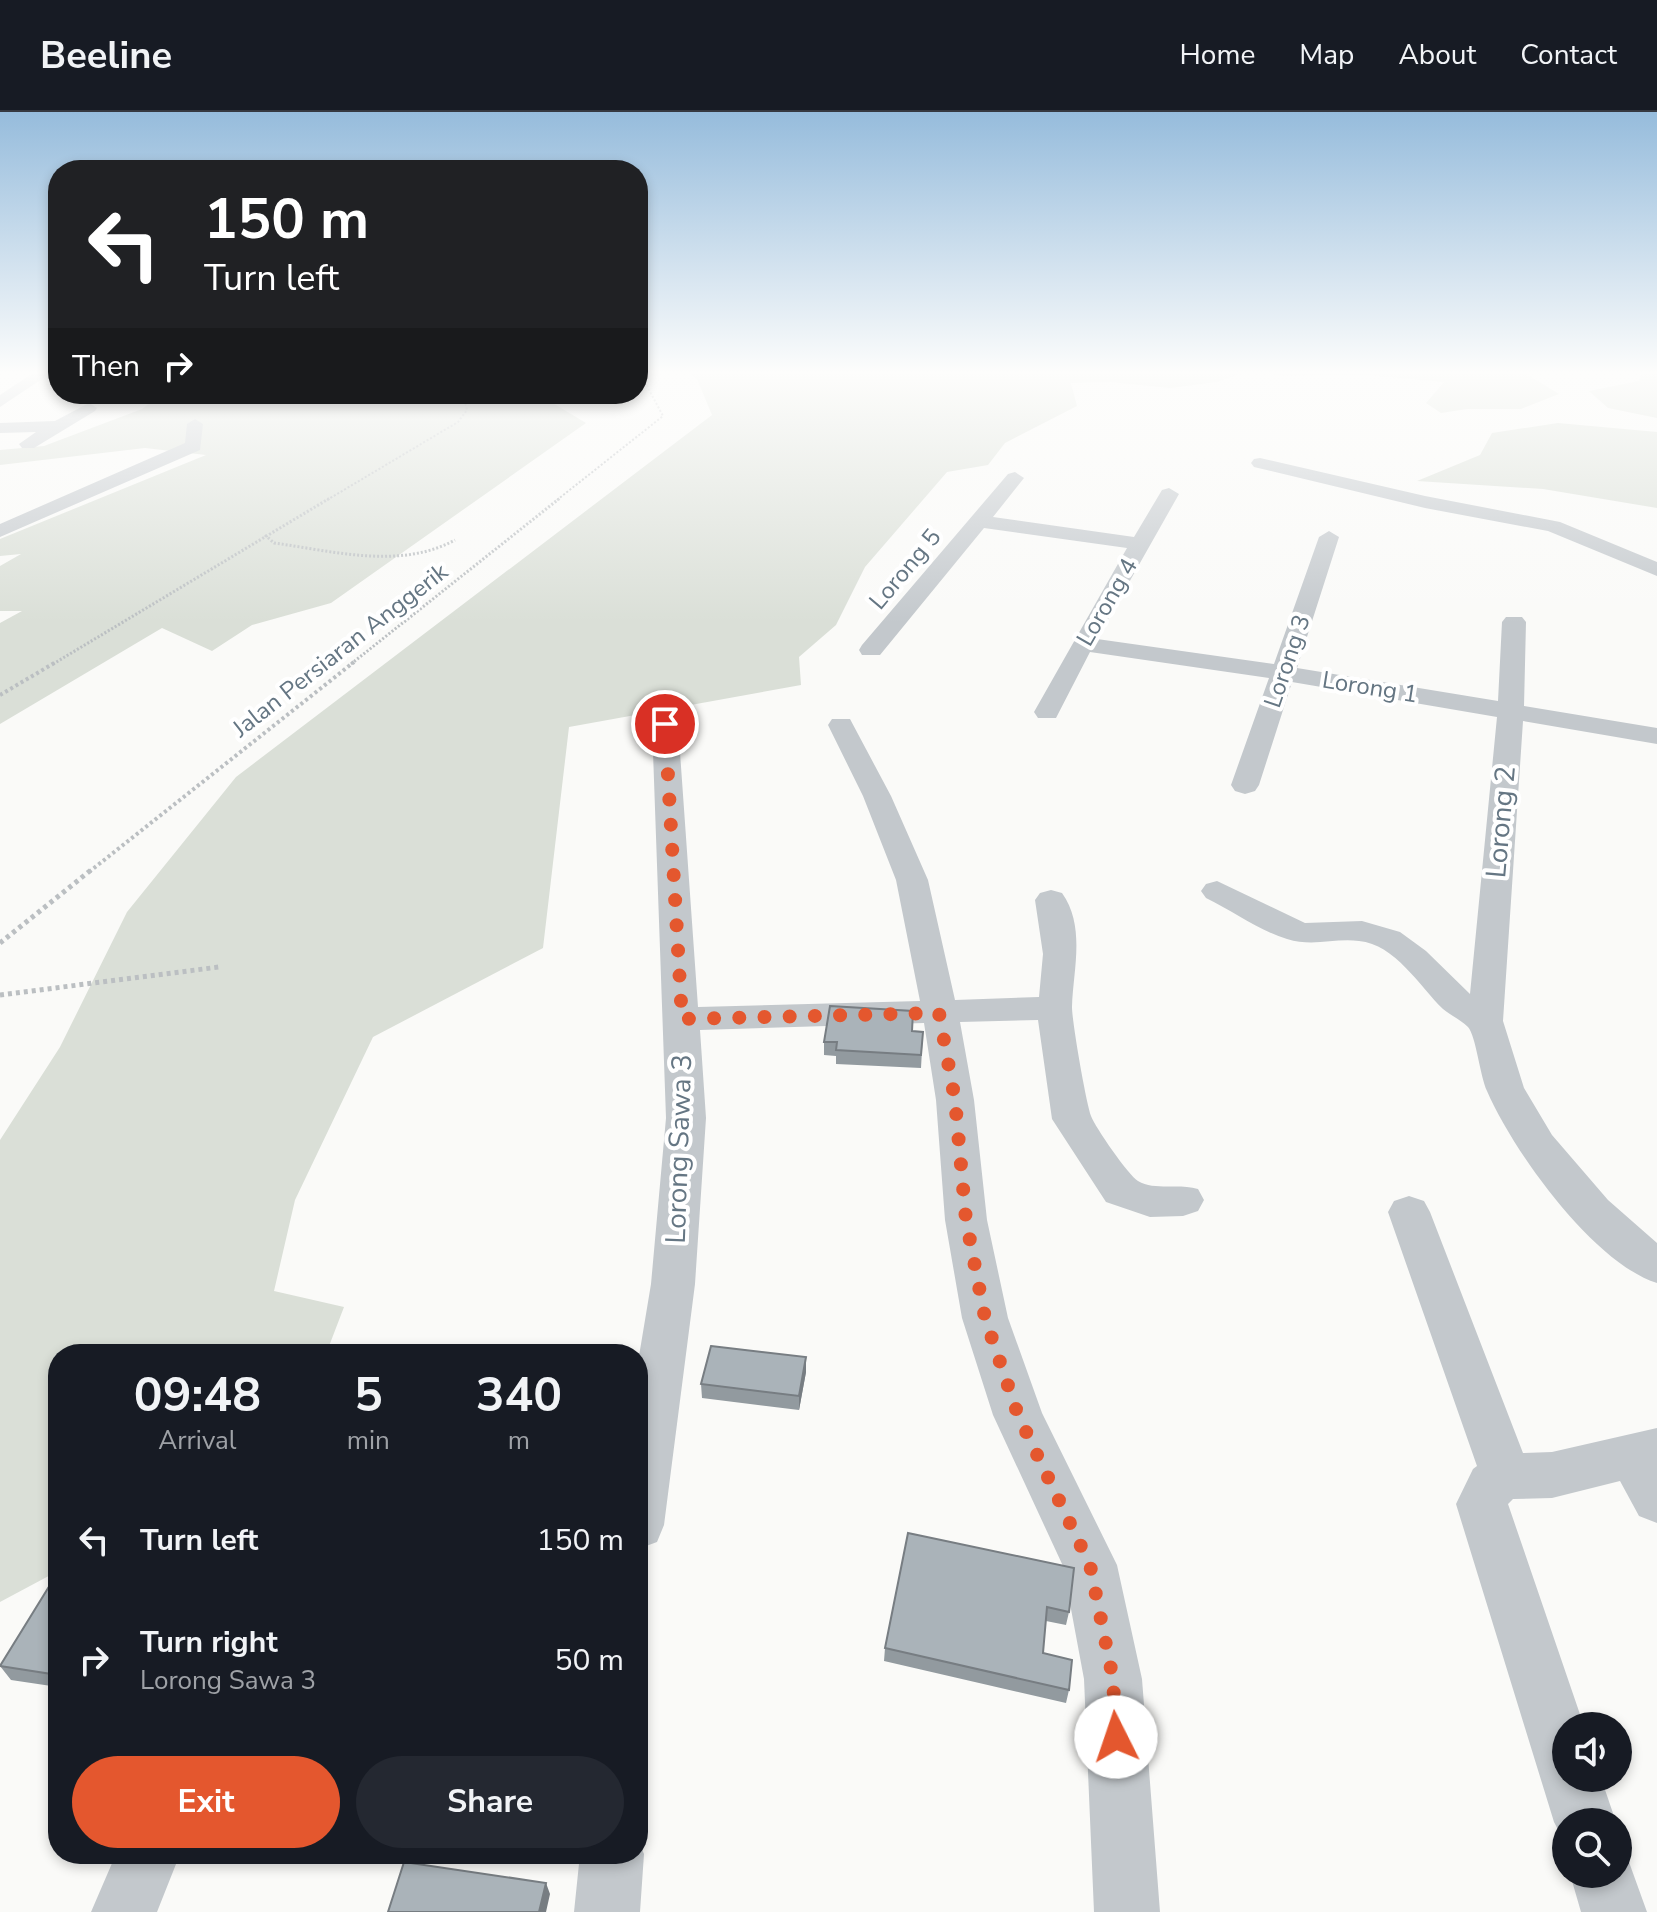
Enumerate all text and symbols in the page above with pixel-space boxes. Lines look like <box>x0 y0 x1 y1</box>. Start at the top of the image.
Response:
text: Beeline <box>40 30 172 81</box>
text: Home <box>1180 36 1255 74</box>
text: Map <box>1299 36 1354 74</box>
text: About <box>1398 36 1476 74</box>
text: Contact <box>1520 36 1617 74</box>
text: 150 m <box>204 181 369 258</box>
icon: left <box>72 192 176 296</box>
text: Turn left <box>204 254 339 303</box>
icon: right <box>156 344 200 388</box>
text: Then <box>72 346 140 387</box>
street label: Lorong 5 <box>862 522 948 616</box>
street label: Lorong 4 <box>1069 552 1145 652</box>
street label: Jalan Persiaran Anggerik <box>225 555 455 745</box>
street label: Lorong 3 <box>1256 610 1318 712</box>
street label: Lorong 1 <box>1320 664 1420 710</box>
pin <box>631 690 699 758</box>
icon: arrive <box>643 702 687 746</box>
street label: Lorong 2 <box>1477 764 1525 880</box>
street label: Lorong Sawa 3 <box>657 1054 701 1244</box>
text: 09:48 <box>134 1362 261 1428</box>
text: 5 <box>354 1362 383 1428</box>
text: 340 <box>476 1362 562 1428</box>
text: Arrival <box>158 1423 237 1458</box>
text: min <box>347 1423 390 1458</box>
text: m <box>508 1423 530 1458</box>
icon: left <box>72 1518 116 1562</box>
text: Turn left <box>140 1520 258 1561</box>
text: 150 m <box>537 1520 624 1561</box>
text: Turn right <box>140 1622 278 1663</box>
icon: right <box>72 1638 116 1682</box>
text: 50 m <box>555 1640 624 1681</box>
text: Lorong Sawa 3 <box>140 1663 316 1698</box>
position arrow <box>1074 1695 1158 1779</box>
map controls <box>1552 1712 1632 1888</box>
button: sound <box>1552 1712 1632 1792</box>
button: Exit <box>72 1756 340 1848</box>
button: Share <box>356 1756 624 1848</box>
button: search <box>1552 1808 1632 1888</box>

